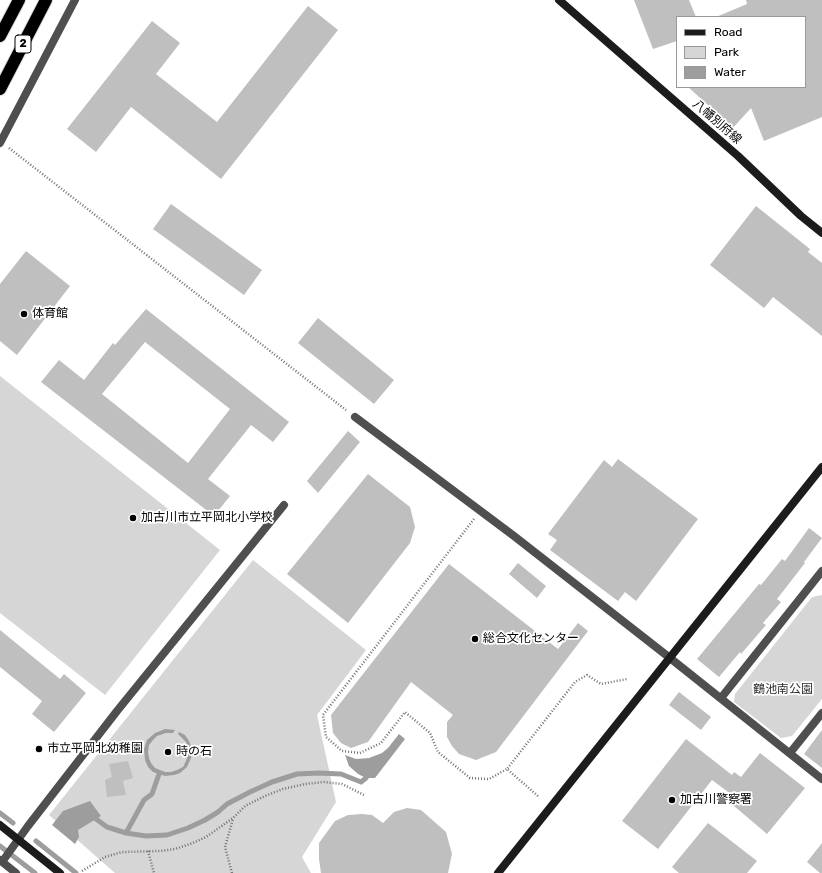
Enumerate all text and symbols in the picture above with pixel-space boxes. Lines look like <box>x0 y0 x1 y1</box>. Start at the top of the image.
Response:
legend <box>676 16 806 88</box>
text: Road <box>714 25 742 39</box>
road number: 2 <box>15 35 31 53</box>
text: Park <box>714 45 739 59</box>
text: Water <box>714 65 746 79</box>
street label: 八幡別府線 <box>690 97 744 147</box>
place label: 体育館 <box>32 307 68 321</box>
marker: 体育館 <box>19 309 29 319</box>
place label: 加古川市立平岡北小学校 <box>141 511 273 525</box>
marker: 加古川市立平岡北小学校 <box>128 513 138 523</box>
place label: 総合文化センター <box>483 632 579 646</box>
marker: 総合文化センター <box>470 634 480 644</box>
park label: 鶴池南公園 <box>753 683 813 697</box>
place label: 市立平岡北幼稚園 <box>47 742 143 756</box>
marker: 市立平岡北幼稚園 <box>34 744 44 754</box>
place label: 時の石 <box>176 745 212 759</box>
marker: 時の石 <box>163 747 173 757</box>
place label: 加古川警察署 <box>680 793 752 807</box>
marker: 加古川警察署 <box>667 795 677 805</box>

